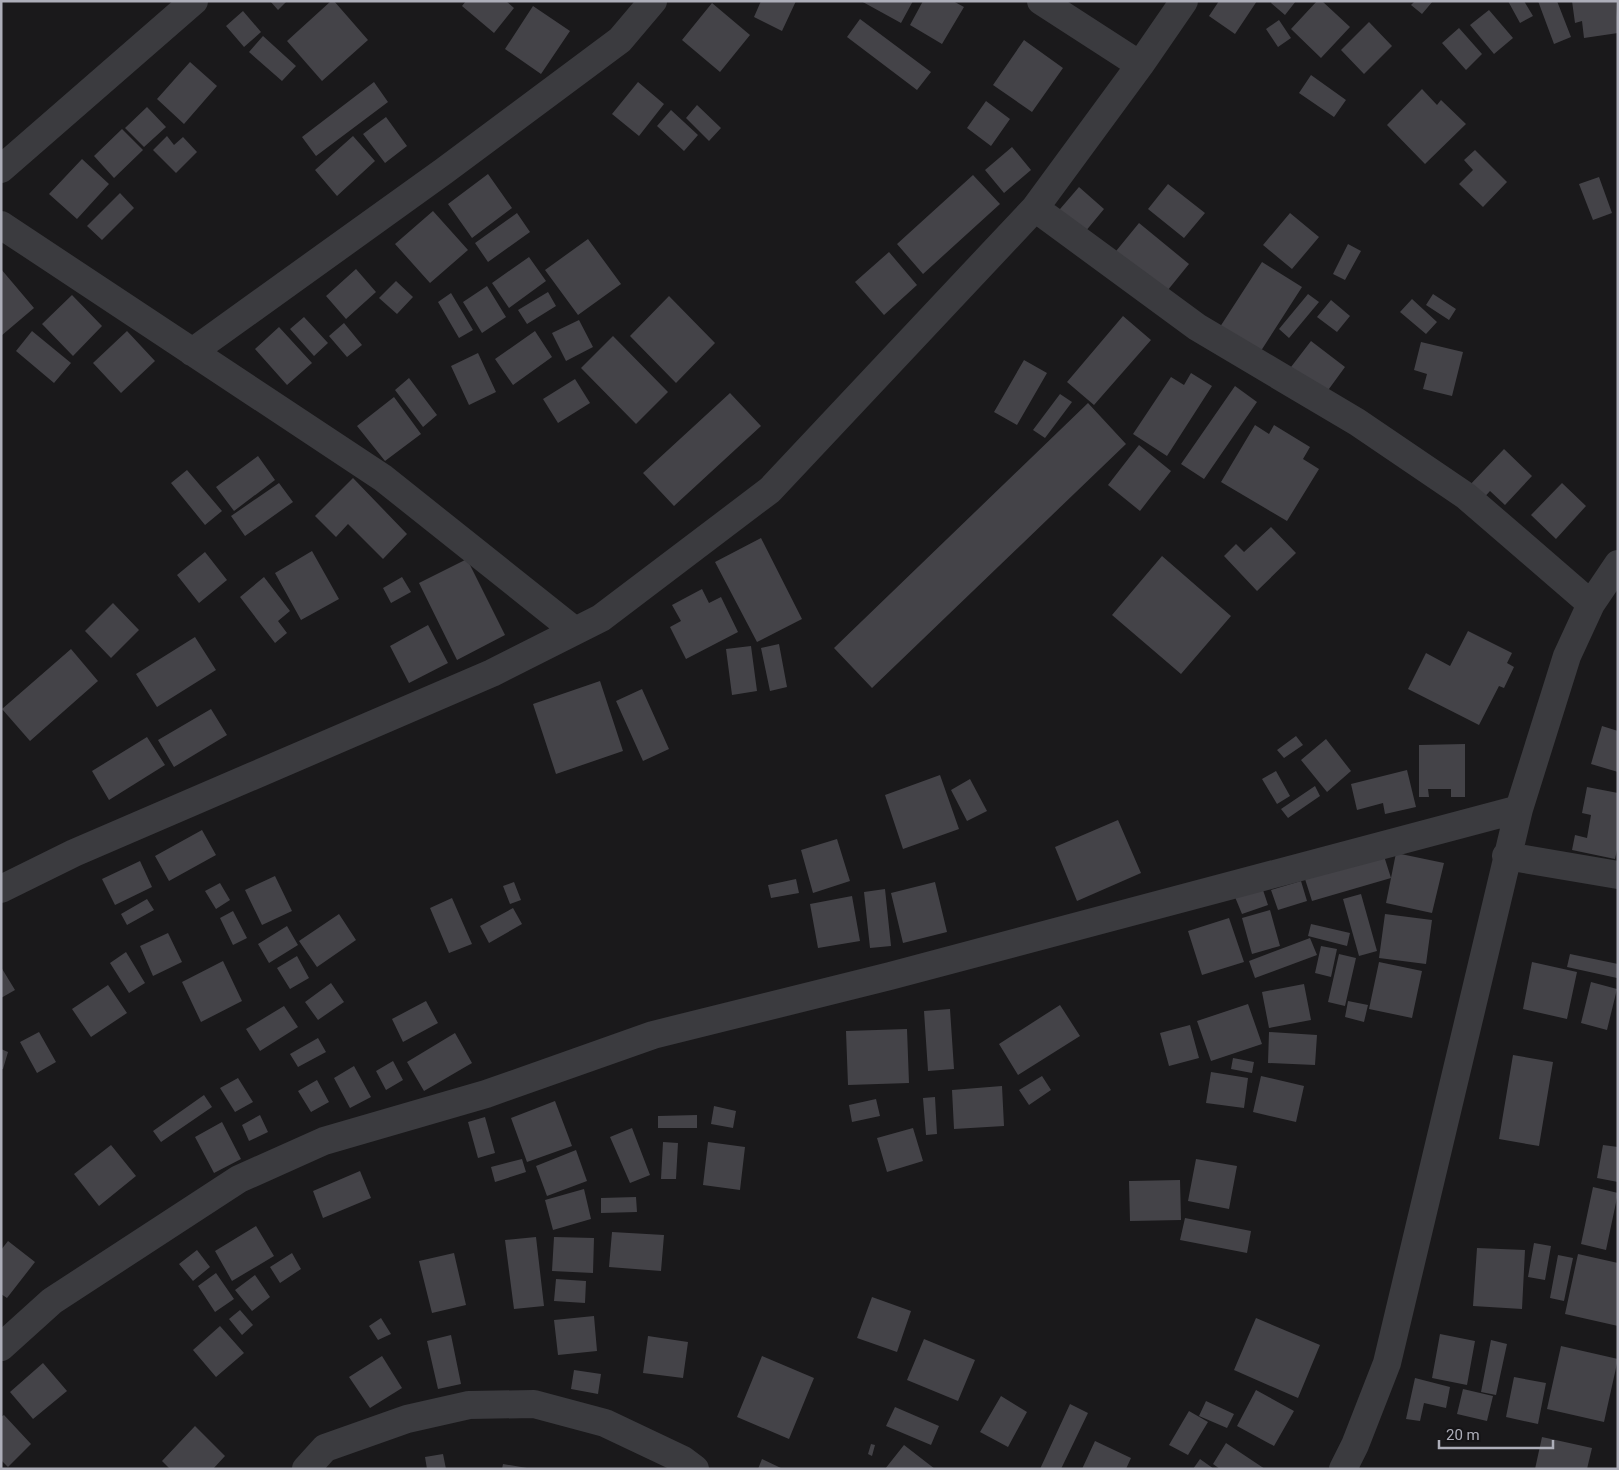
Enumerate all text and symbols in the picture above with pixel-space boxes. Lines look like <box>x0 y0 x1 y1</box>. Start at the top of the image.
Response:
scale bar <box>1439 1418 1553 1450</box>
text: 20 m <box>1446 1426 1480 1444</box>

